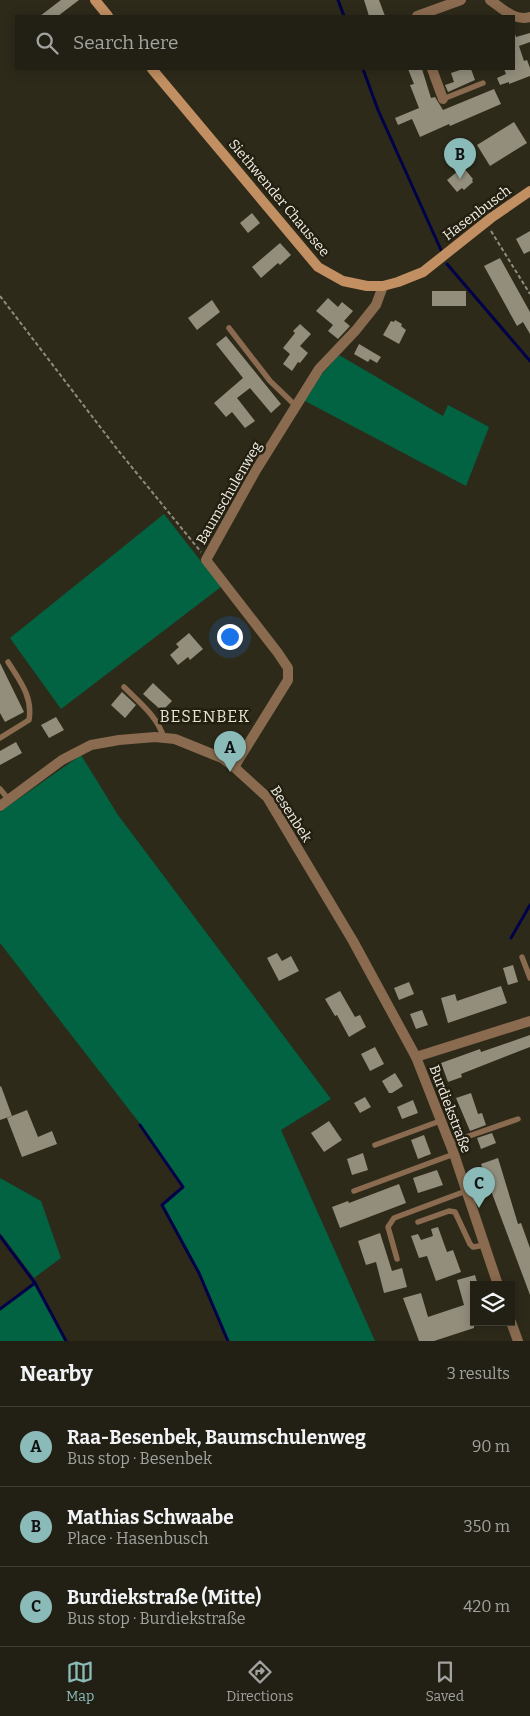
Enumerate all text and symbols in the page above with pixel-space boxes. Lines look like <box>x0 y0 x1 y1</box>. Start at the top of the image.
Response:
search box <box>15 15 515 70</box>
icon: search <box>33 29 61 57</box>
text: Search here <box>73 31 178 54</box>
street label: Siethwender Chaussee <box>225 136 333 260</box>
pin: B <box>444 138 476 179</box>
street label: Hasenbusch <box>440 182 515 244</box>
street label: Baumschulenweg <box>193 438 265 547</box>
your location <box>217 624 243 650</box>
district label: BESENBEK <box>160 707 250 726</box>
pin: A <box>214 731 246 772</box>
street label: Besenbek <box>267 783 315 845</box>
street label: Burdiekstraße <box>425 1063 475 1155</box>
pin: C <box>463 1167 495 1208</box>
map controls <box>470 1281 515 1326</box>
button: layers <box>470 1281 515 1326</box>
text: Nearby <box>20 1361 93 1387</box>
text: 3 results <box>447 1364 510 1383</box>
text: Raa-Besenbek, Baumschulenweg <box>67 1426 366 1449</box>
text: A <box>30 1437 42 1456</box>
text: 90 m <box>472 1437 510 1456</box>
text: Bus stop · Besenbek <box>67 1449 212 1468</box>
text: Mathias Schwaabe <box>67 1506 234 1529</box>
text: B <box>31 1517 41 1536</box>
text: 350 m <box>464 1517 510 1536</box>
text: Place · Hasenbusch <box>67 1529 208 1548</box>
text: Burdiekstraße (Mitte) <box>67 1586 261 1609</box>
text: C <box>31 1597 41 1616</box>
text: 420 m <box>463 1597 510 1616</box>
text: Bus stop · Burdiekstraße <box>67 1609 246 1628</box>
tab: Map <box>66 1658 94 1705</box>
tab: Directions <box>226 1658 294 1705</box>
tab: Saved <box>426 1658 464 1705</box>

